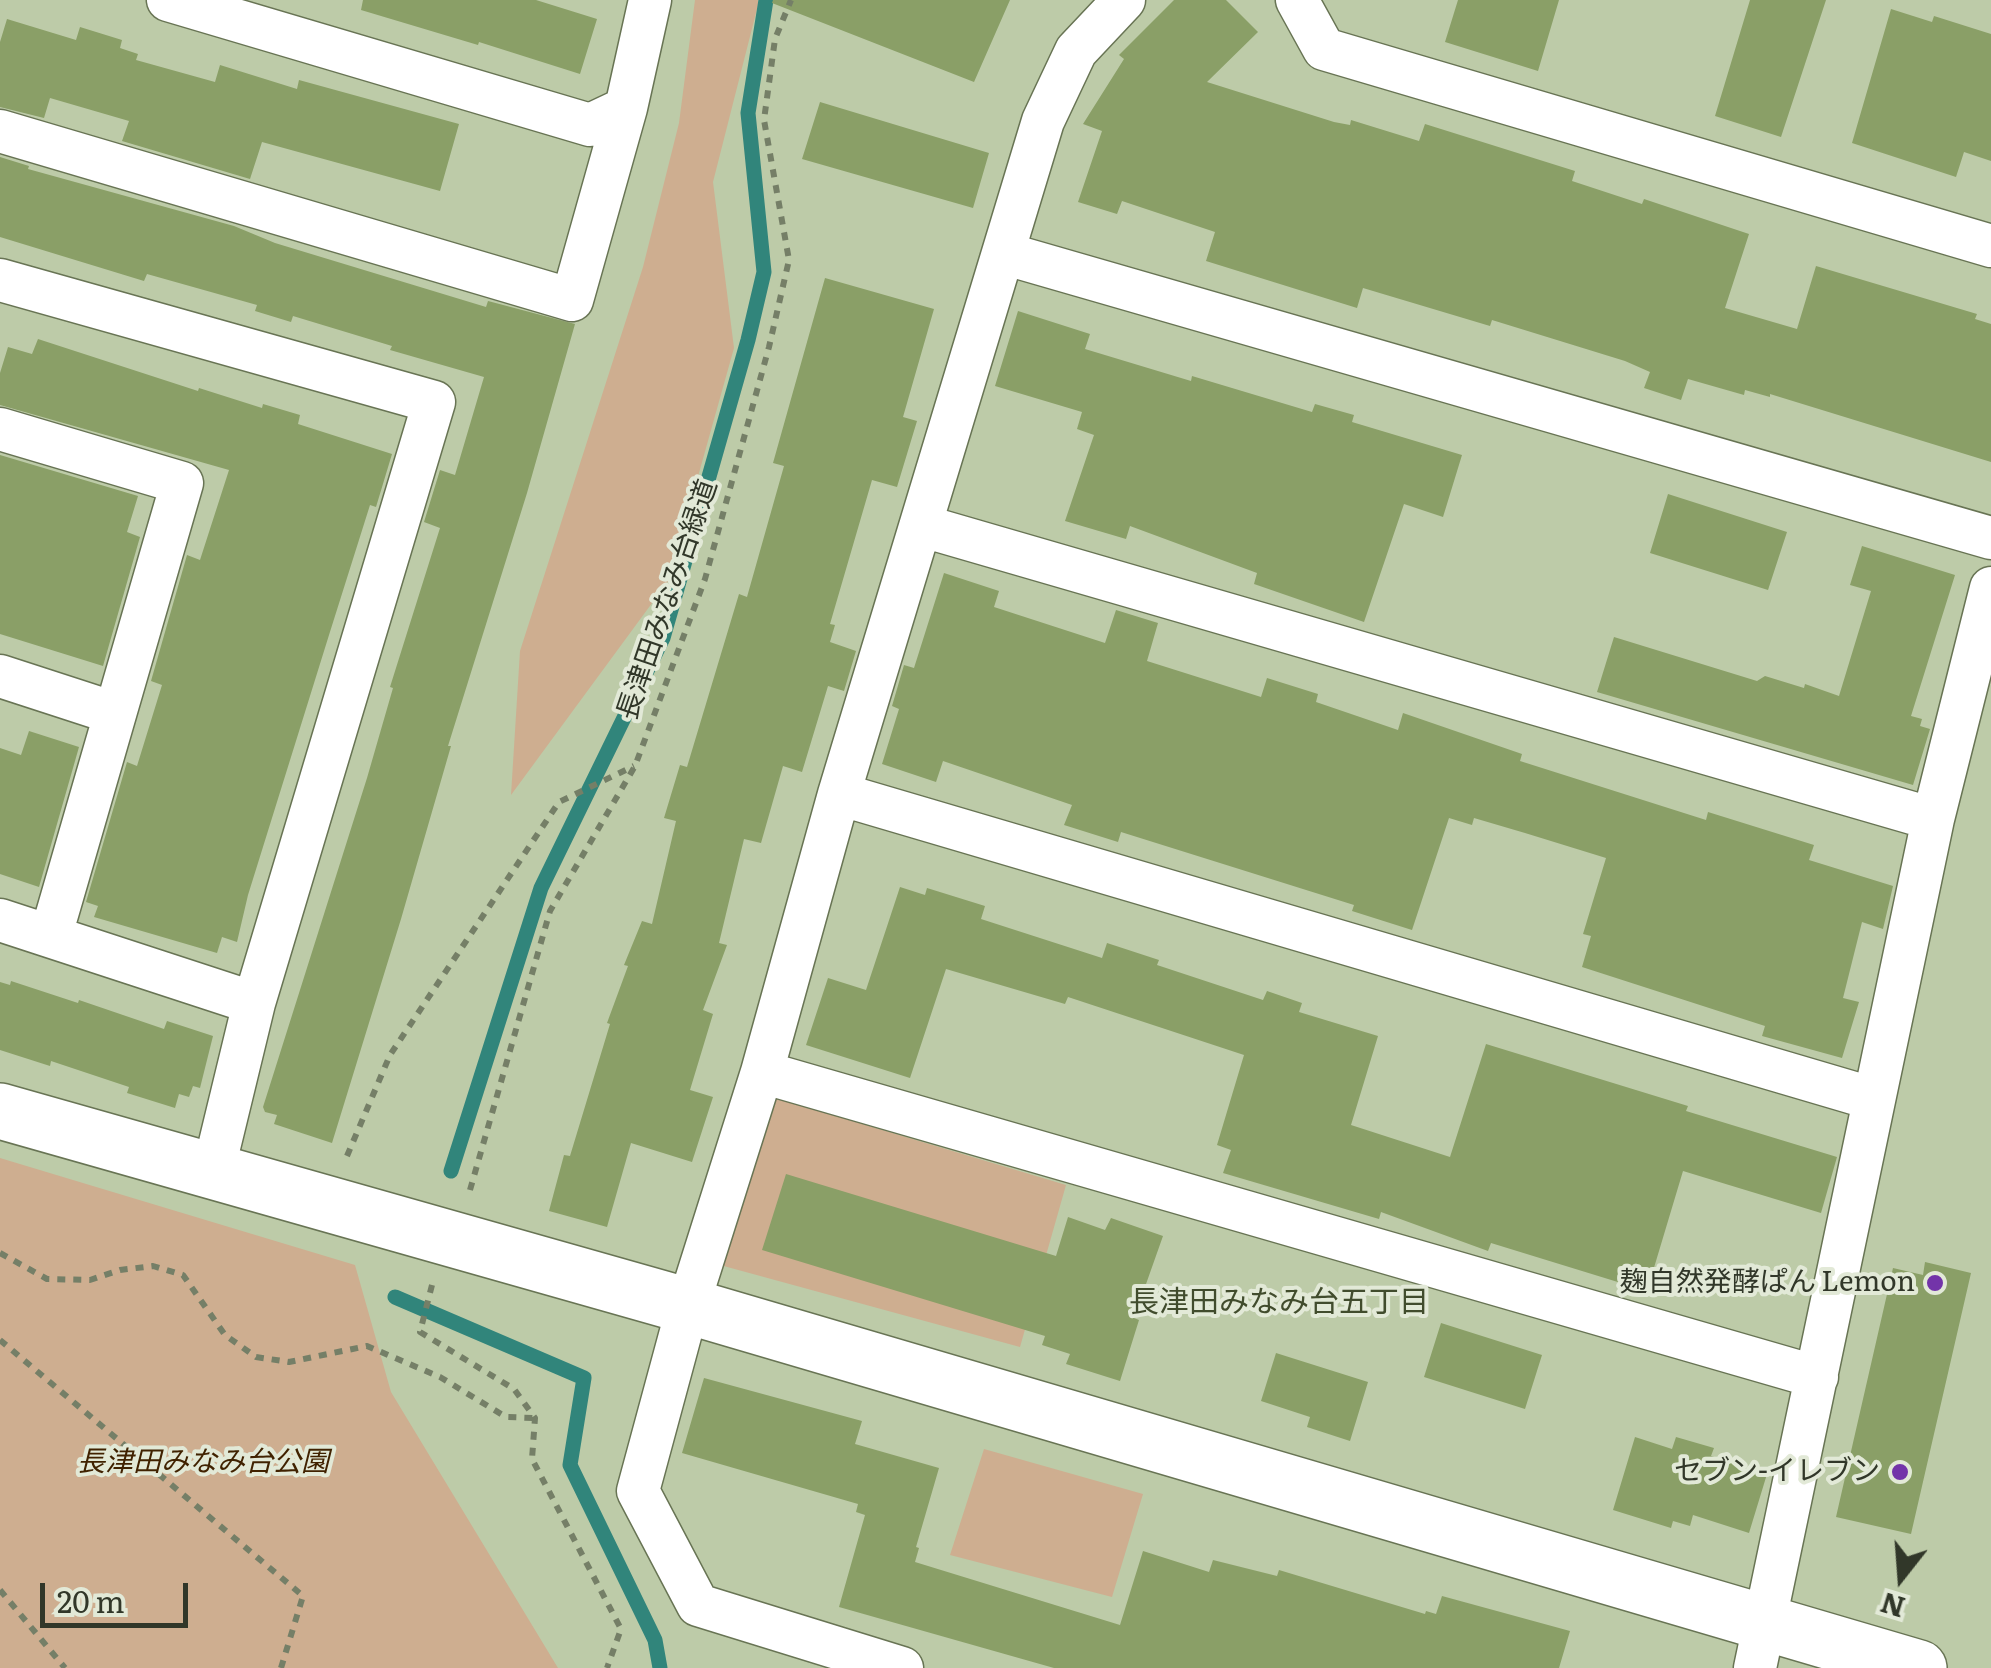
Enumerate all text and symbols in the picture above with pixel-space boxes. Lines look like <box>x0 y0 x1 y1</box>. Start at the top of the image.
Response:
street label: 長津田みなみ台緑道 <box>611 475 725 725</box>
place label: 麹自然発酵ぱん Lemon <box>1620 1266 1915 1300</box>
marker: 麹自然発酵ぱん Lemon <box>1924 1272 1946 1294</box>
district label: 長津田みなみ台五丁目 <box>1129 1285 1429 1321</box>
park label: 長津田みなみ台公園 <box>77 1446 329 1480</box>
place label: セブン-イレブン <box>1674 1455 1880 1489</box>
marker: セブン-イレブン <box>1889 1461 1911 1483</box>
north arrow <box>1851 1528 1951 1628</box>
scale bar <box>45 1563 192 1625</box>
text: 20 m <box>57 1578 125 1622</box>
text: N <box>1875 1583 1910 1630</box>

